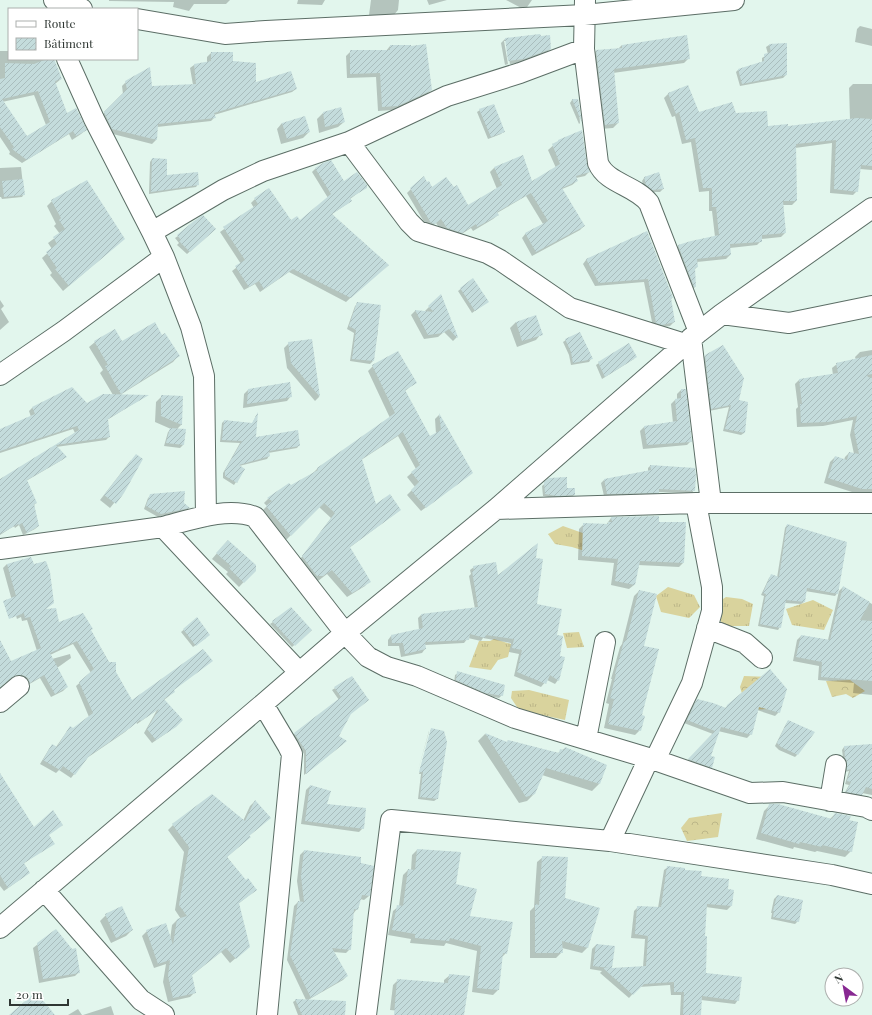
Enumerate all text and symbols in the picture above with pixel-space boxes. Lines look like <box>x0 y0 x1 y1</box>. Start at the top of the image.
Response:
legend <box>8 8 138 60</box>
text: Route <box>44 15 76 31</box>
text: Bâtiment <box>44 35 94 51</box>
north arrow <box>824 967 864 1007</box>
text: N <box>831 970 846 987</box>
scale bar <box>10 981 68 1007</box>
text: 20 m <box>16 986 43 1002</box>

